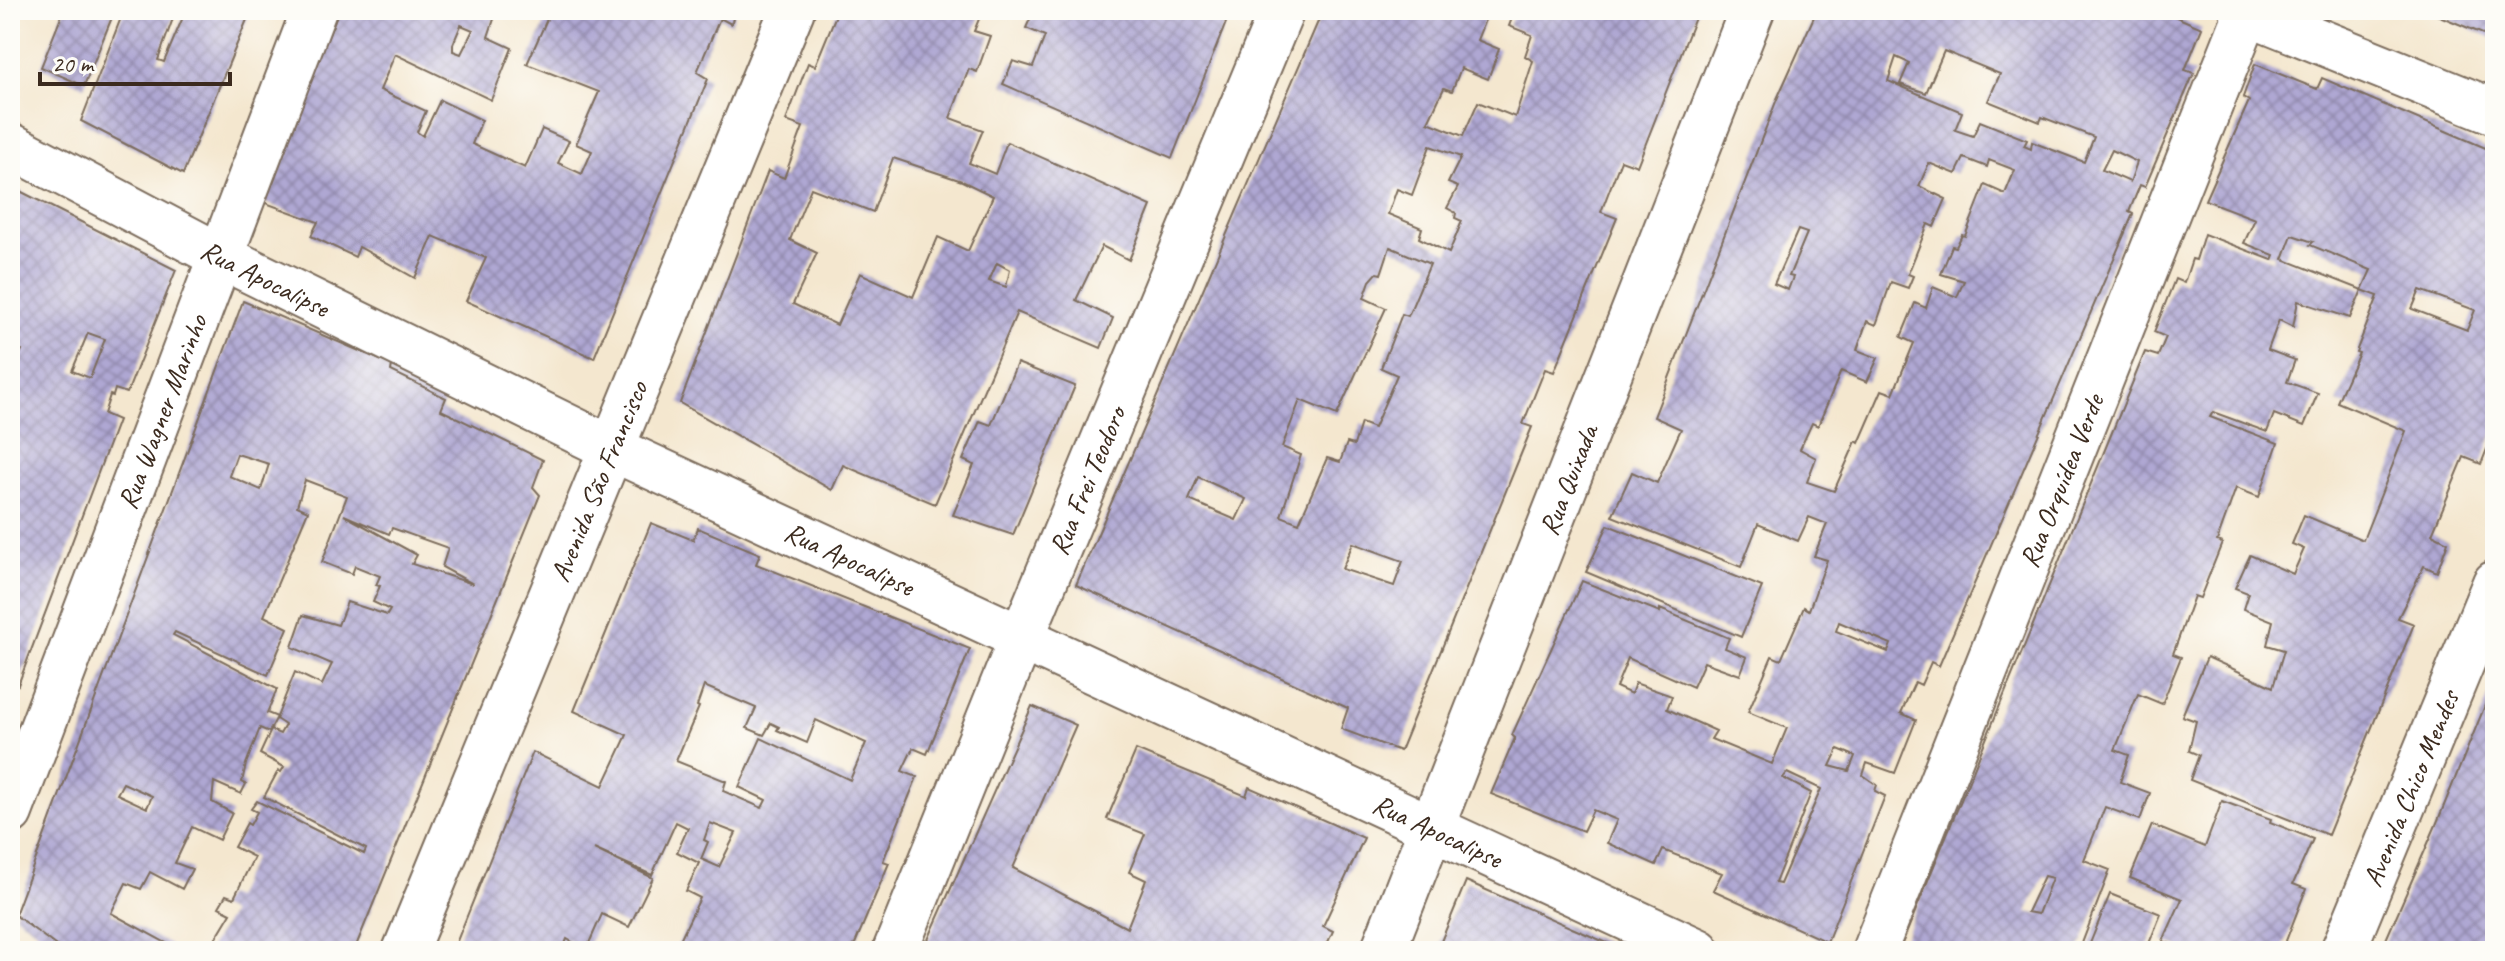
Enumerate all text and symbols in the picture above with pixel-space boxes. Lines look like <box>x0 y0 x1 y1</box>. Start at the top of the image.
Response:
scale bar <box>40 36 230 86</box>
text: 20 m <box>52 49 95 79</box>
street label: Rua Apocalipse <box>195 232 337 326</box>
street label: Rua Wagner Marinho <box>110 308 216 514</box>
street label: Avenida São Francisco <box>542 374 656 587</box>
street label: Rua Orquídea Verde <box>2011 388 2112 573</box>
street label: Rua Frei Teodoro <box>1041 399 1135 560</box>
street label: Rua Quixada <box>1531 418 1606 540</box>
street label: Rua Apocalipse <box>779 514 921 605</box>
street label: Avenida Chico Mendes <box>2355 683 2468 892</box>
street label: Rua Apocalipse <box>1367 786 1509 877</box>

